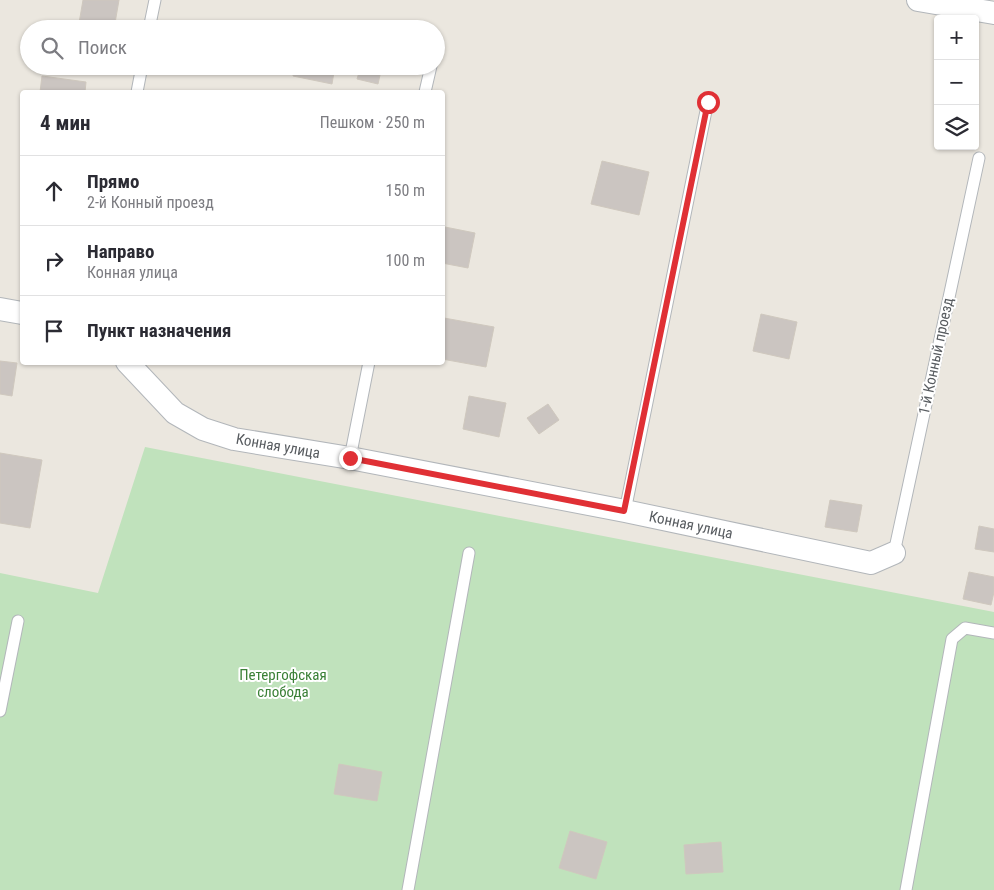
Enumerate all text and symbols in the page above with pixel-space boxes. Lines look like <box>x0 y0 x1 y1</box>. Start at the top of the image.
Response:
map controls <box>934 15 979 150</box>
button: + <box>934 15 979 60</box>
search box <box>20 20 445 75</box>
icon: search <box>38 34 66 62</box>
text: Поиск <box>78 36 127 59</box>
button: − <box>934 60 979 105</box>
route start <box>697 91 720 114</box>
button: layers <box>934 105 979 150</box>
text: 4 мин <box>40 111 90 135</box>
text: Пешком · 250 m <box>320 113 425 132</box>
text: Прямо <box>87 170 140 193</box>
icon: ahead <box>40 177 68 205</box>
text: 150 m <box>386 181 425 200</box>
text: 2-й Конный проезд <box>87 193 214 212</box>
text: Направо <box>87 240 154 263</box>
icon: right <box>40 247 68 275</box>
text: 100 m <box>386 251 425 270</box>
text: Конная улица <box>87 263 178 282</box>
street label: 1-й Конный проезд <box>915 296 957 416</box>
icon: arrive <box>40 317 68 345</box>
text: Пункт назначения <box>87 319 231 342</box>
street label: Конная улица <box>234 430 322 462</box>
route end <box>339 447 362 470</box>
street label: Конная улица <box>647 507 735 543</box>
park label: Петергофская слобода <box>239 666 327 701</box>

